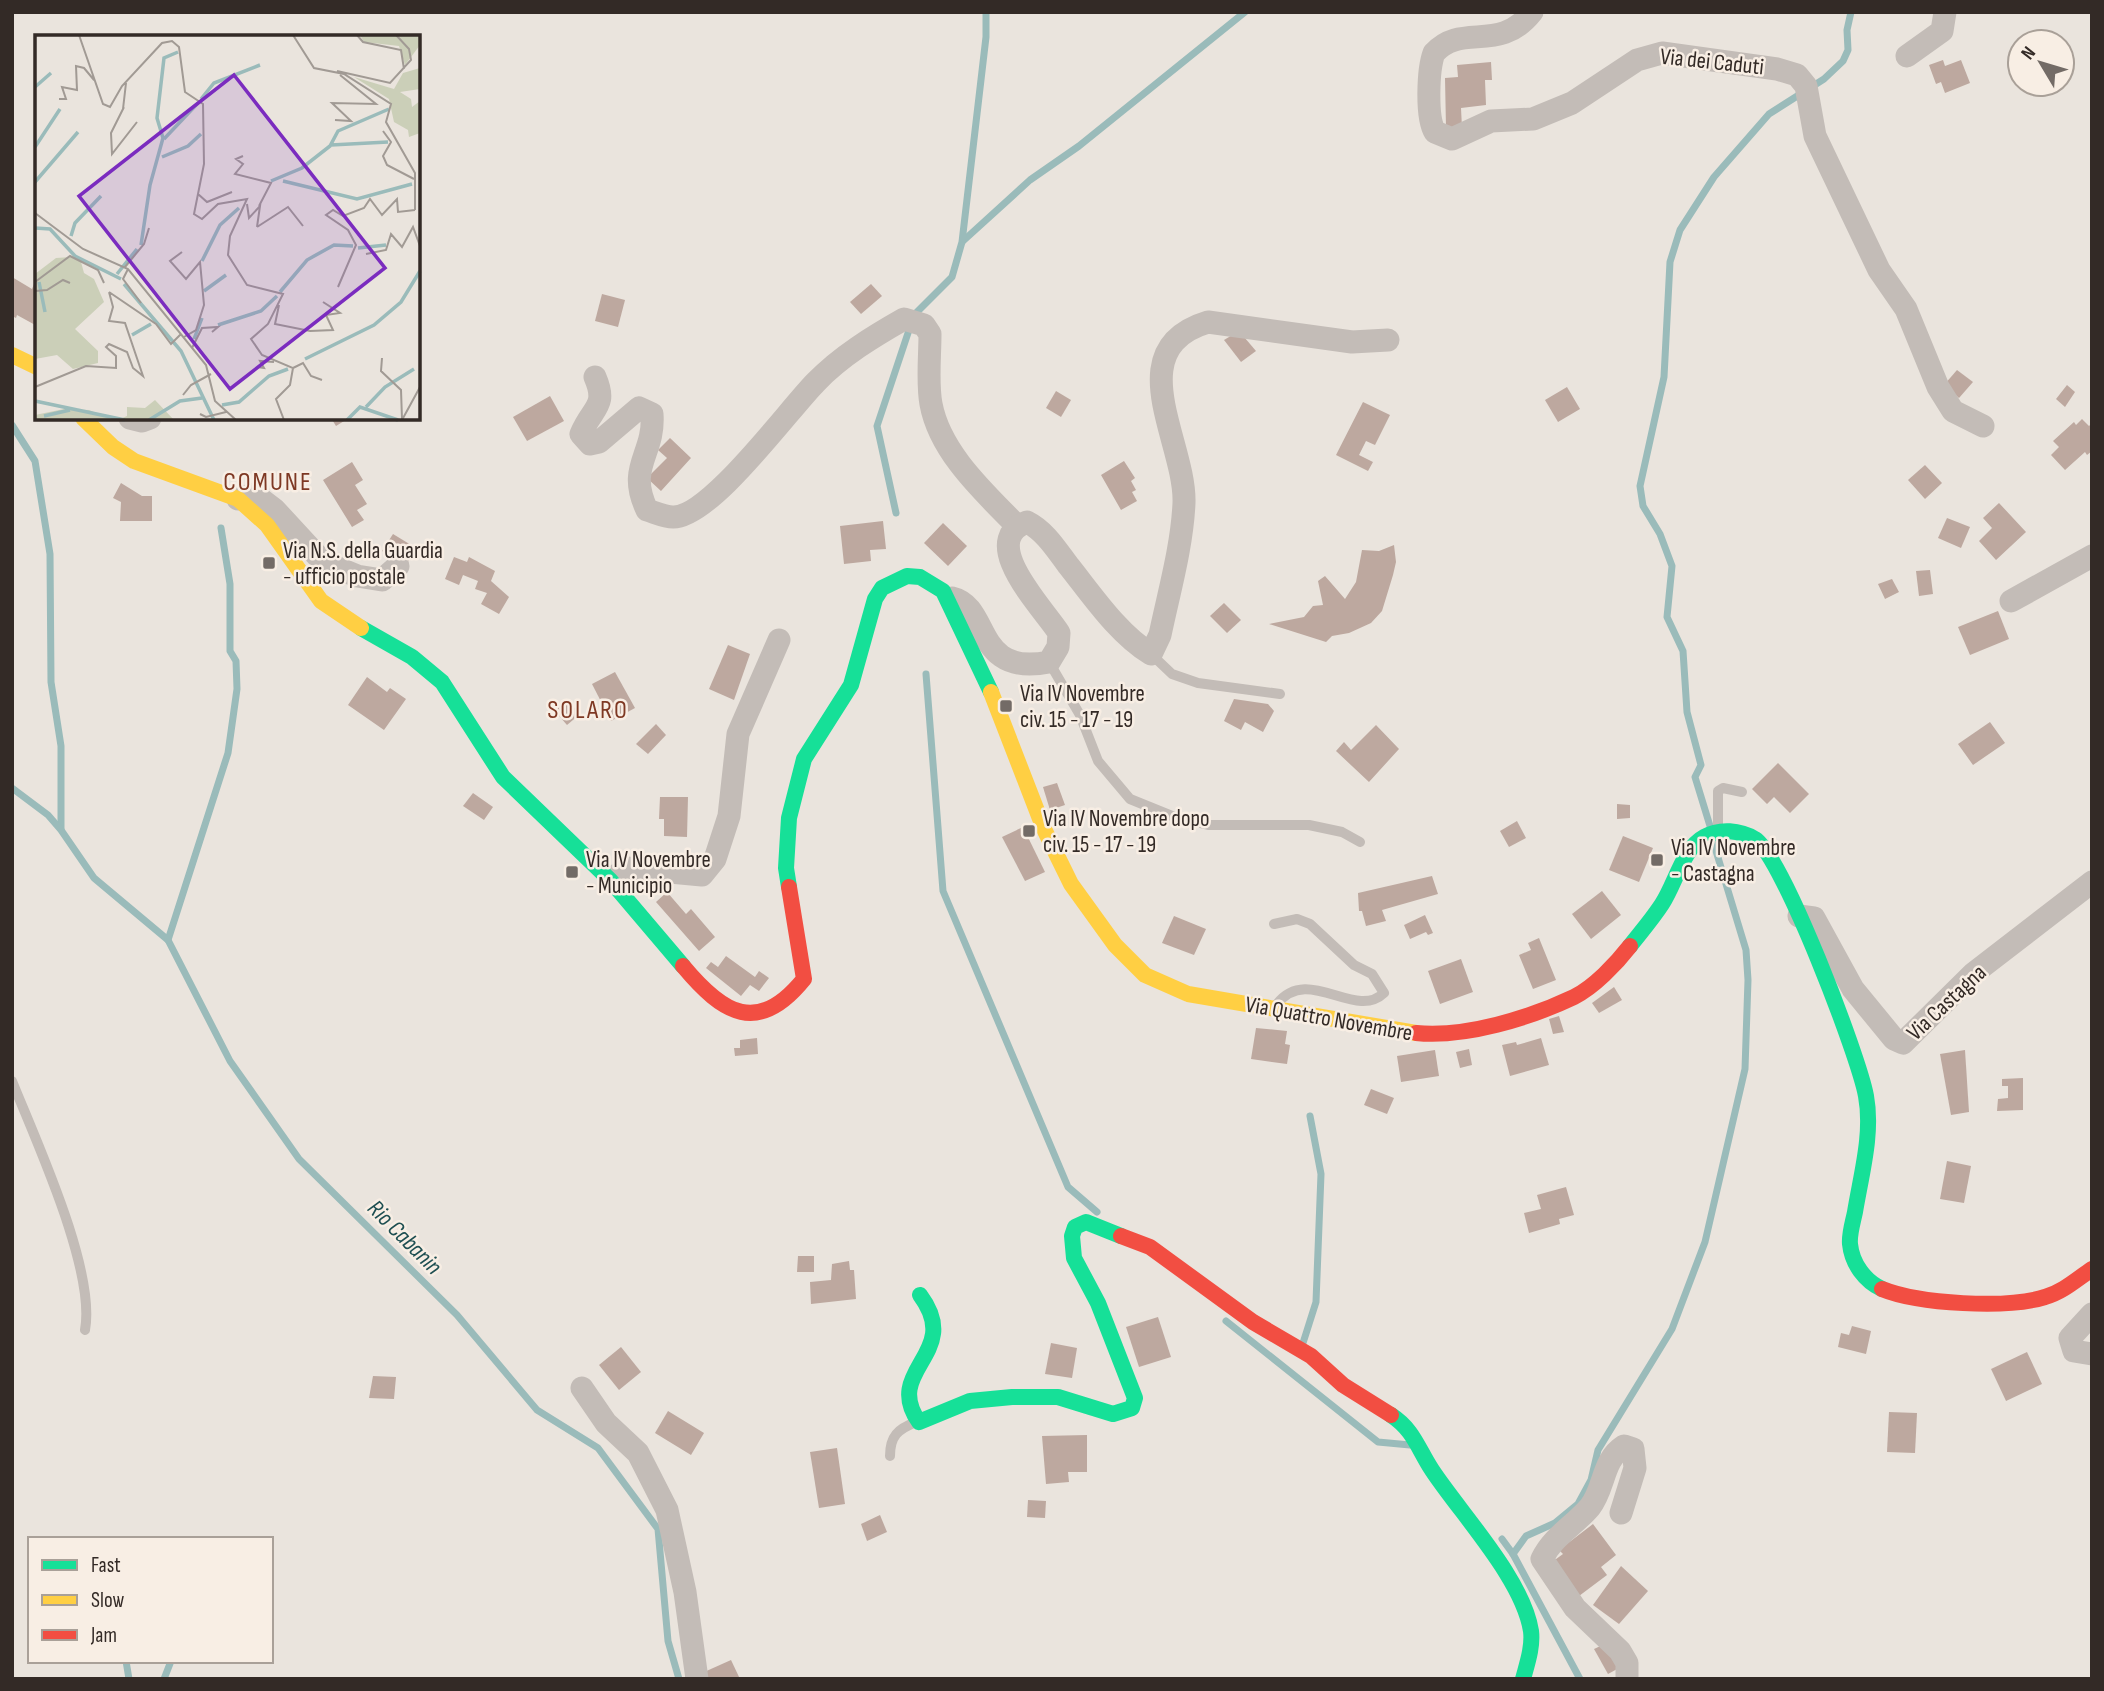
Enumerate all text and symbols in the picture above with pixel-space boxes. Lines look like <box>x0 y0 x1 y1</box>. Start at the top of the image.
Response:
north arrow <box>2006 28 2076 98</box>
inset map <box>35 35 420 420</box>
text: N <box>2017 42 2041 65</box>
street label: Via dei Caduti <box>1659 43 1765 81</box>
district label: COMUNE <box>223 467 313 498</box>
place label: Via N.S. della Guardia - ufficio postale <box>283 537 443 591</box>
marker: Via N.S. della Guardia - ufficio postale <box>261 555 277 571</box>
place label: Via IV Novembre civ. 15 - 17 - 19 <box>1020 680 1145 734</box>
district label: SOLARO <box>547 695 629 726</box>
marker: Via IV Novembre civ. 15 - 17 - 19 <box>998 698 1014 714</box>
place label: Via IV Novembre dopo civ. 15 - 17 - 19 <box>1043 805 1210 859</box>
marker: Via IV Novembre dopo civ. 15 - 17 - 19 <box>1021 823 1037 839</box>
place label: Via IV Novembre - Castagna <box>1671 834 1796 888</box>
place label: Via IV Novembre - Municipio <box>586 846 711 900</box>
marker: Via IV Novembre - Castagna <box>1649 852 1665 868</box>
marker: Via IV Novembre - Municipio <box>564 864 580 880</box>
street label: Via Castagna <box>1901 959 1992 1047</box>
street label: Via Quattro Novembre <box>1243 991 1415 1047</box>
water label: Rio Cabanin <box>361 1194 448 1281</box>
legend <box>28 1537 273 1663</box>
text: Fast <box>91 1553 121 1578</box>
text: Slow <box>91 1588 125 1613</box>
text: Jam <box>90 1623 117 1648</box>

